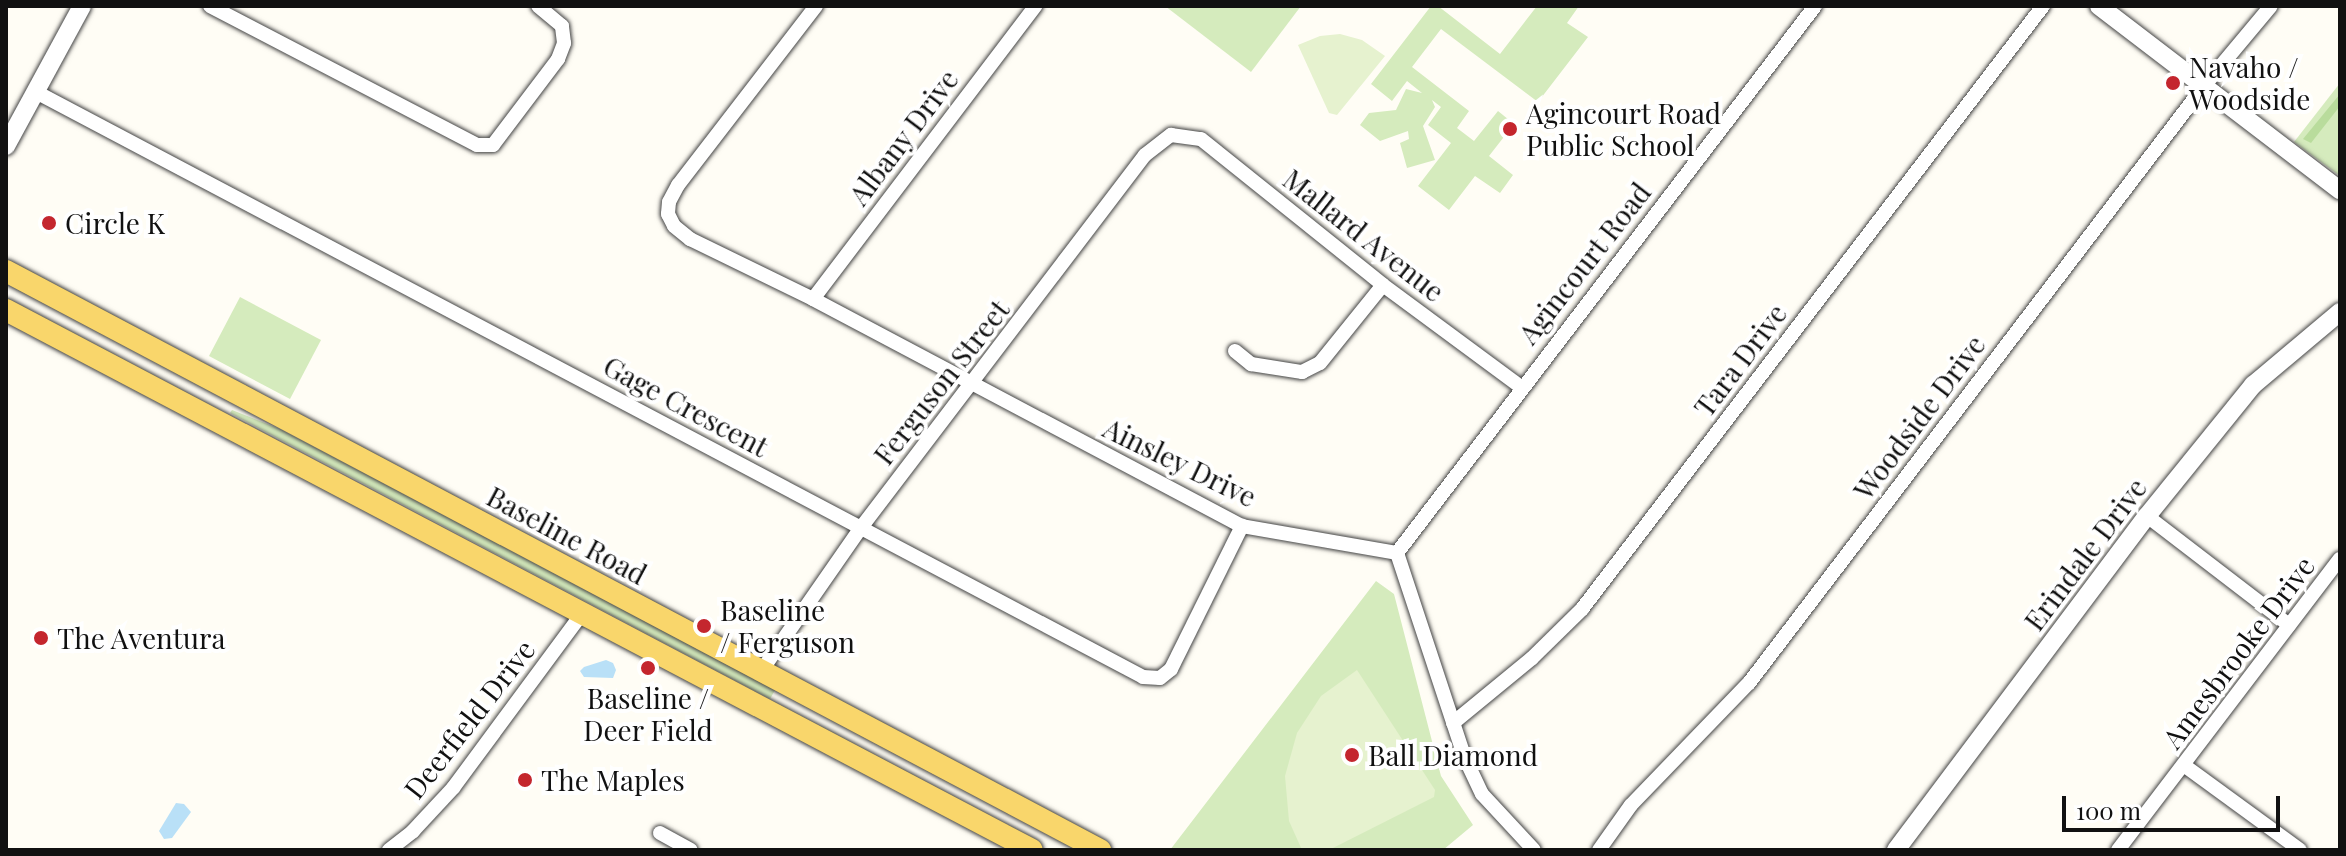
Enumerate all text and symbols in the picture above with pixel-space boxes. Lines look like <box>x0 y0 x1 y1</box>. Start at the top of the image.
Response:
place label: Navaho / Woodside <box>2189 50 2311 116</box>
street label: Albany Drive <box>841 62 965 212</box>
marker: Navaho / Woodside <box>2164 74 2182 92</box>
place label: Agincourt Road Public School <box>1526 96 1722 162</box>
marker: Agincourt Road Public School <box>1501 120 1519 138</box>
street label: Mallard Avenue <box>1277 162 1451 308</box>
street label: Agincourt Road <box>1511 176 1657 350</box>
place label: Circle K <box>65 206 165 240</box>
marker: Circle K <box>40 214 58 232</box>
street label: Ferguson Street <box>866 293 1016 471</box>
street label: Tara Drive <box>1687 297 1793 423</box>
street label: Woodside Drive <box>1846 328 1992 506</box>
street label: Gage Crescent <box>598 349 774 463</box>
street label: Ainsley Drive <box>1098 410 1262 514</box>
street label: Erindale Drive <box>2017 471 2153 637</box>
street label: Baseline Road <box>481 479 653 591</box>
street label: Amesbrooke Drive <box>2155 549 2321 755</box>
place label: Baseline / Ferguson <box>720 593 855 659</box>
marker: Baseline / Ferguson <box>695 617 713 635</box>
place label: The Aventura <box>57 621 226 655</box>
marker: The Aventura <box>32 629 50 647</box>
street label: Deerfield Drive <box>397 633 541 805</box>
marker: Baseline / Deer Field <box>639 659 657 677</box>
place label: Baseline / Deer Field <box>583 681 713 747</box>
place label: Ball Diamond <box>1368 738 1538 772</box>
marker: Ball Diamond <box>1343 746 1361 764</box>
place label: The Maples <box>541 763 685 797</box>
marker: The Maples <box>516 771 534 789</box>
scale bar <box>2066 780 2284 830</box>
text: 100 m <box>2076 794 2141 826</box>

